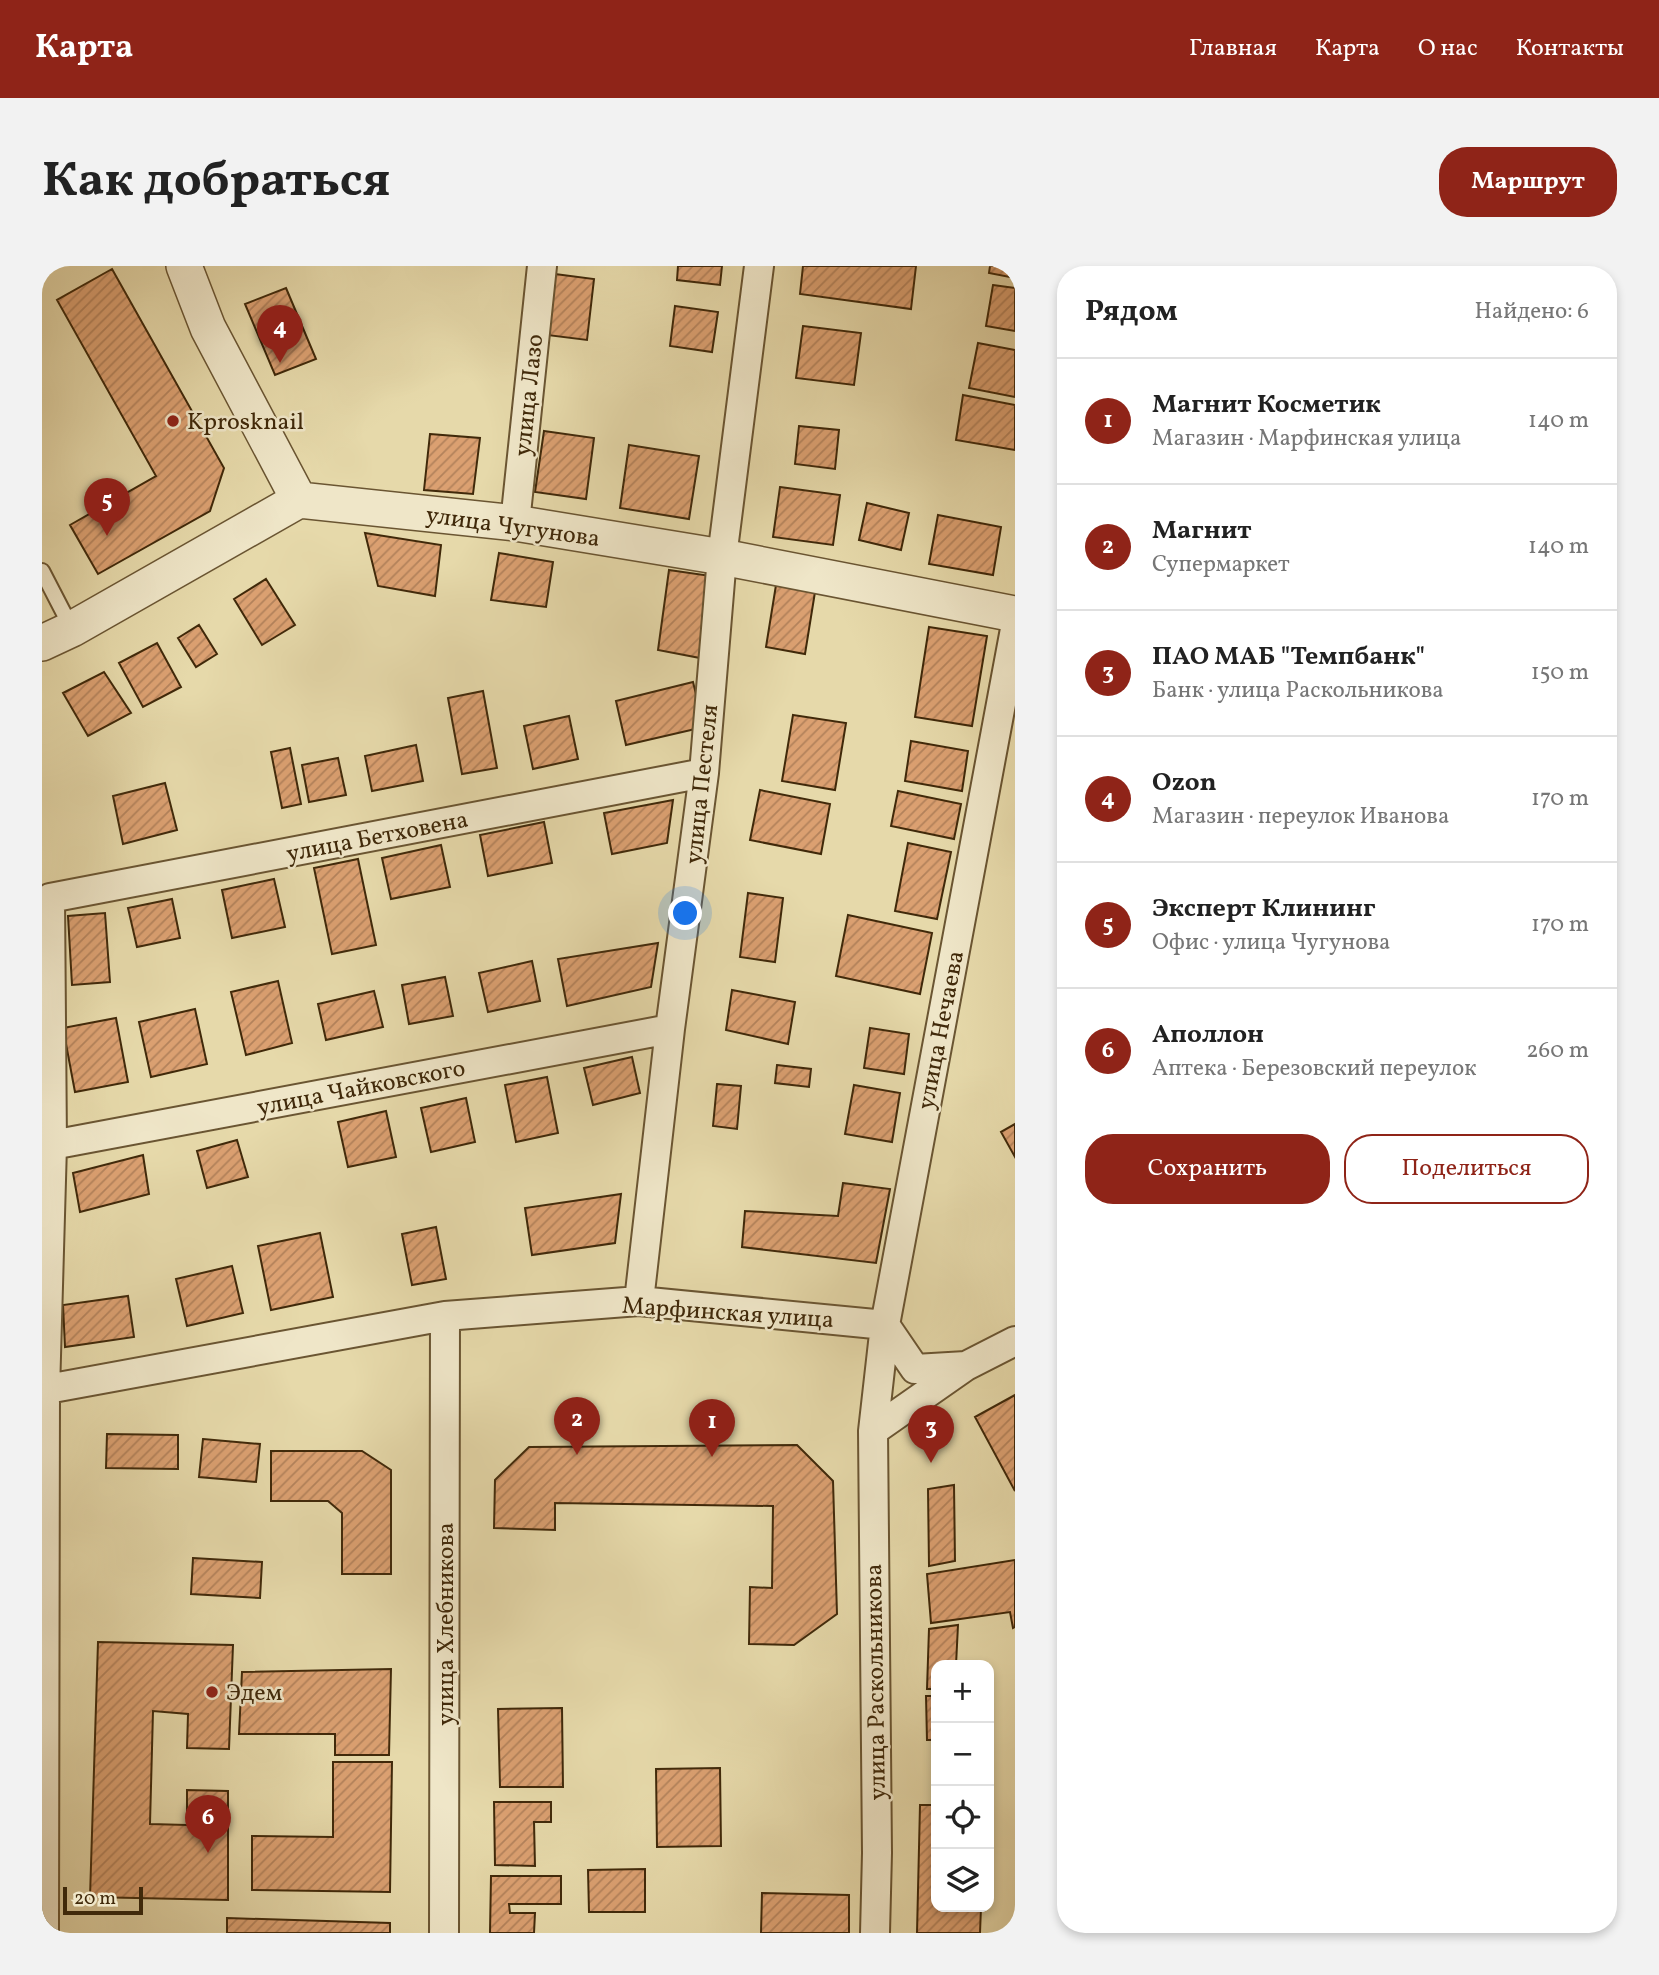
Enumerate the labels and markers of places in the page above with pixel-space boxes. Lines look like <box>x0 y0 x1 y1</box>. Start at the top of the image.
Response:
pin: 4 <box>257 305 303 363</box>
place label: Kprosknail <box>187 406 304 440</box>
marker: Kprosknail <box>165 413 181 429</box>
pin: 5 <box>84 478 130 536</box>
pin: 2 <box>554 1397 600 1455</box>
pin: 1 <box>689 1399 735 1457</box>
pin: 3 <box>908 1405 954 1463</box>
place label: Эдем <box>226 1677 282 1711</box>
marker: Эдем <box>204 1684 220 1700</box>
pin: 6 <box>185 1795 231 1853</box>

